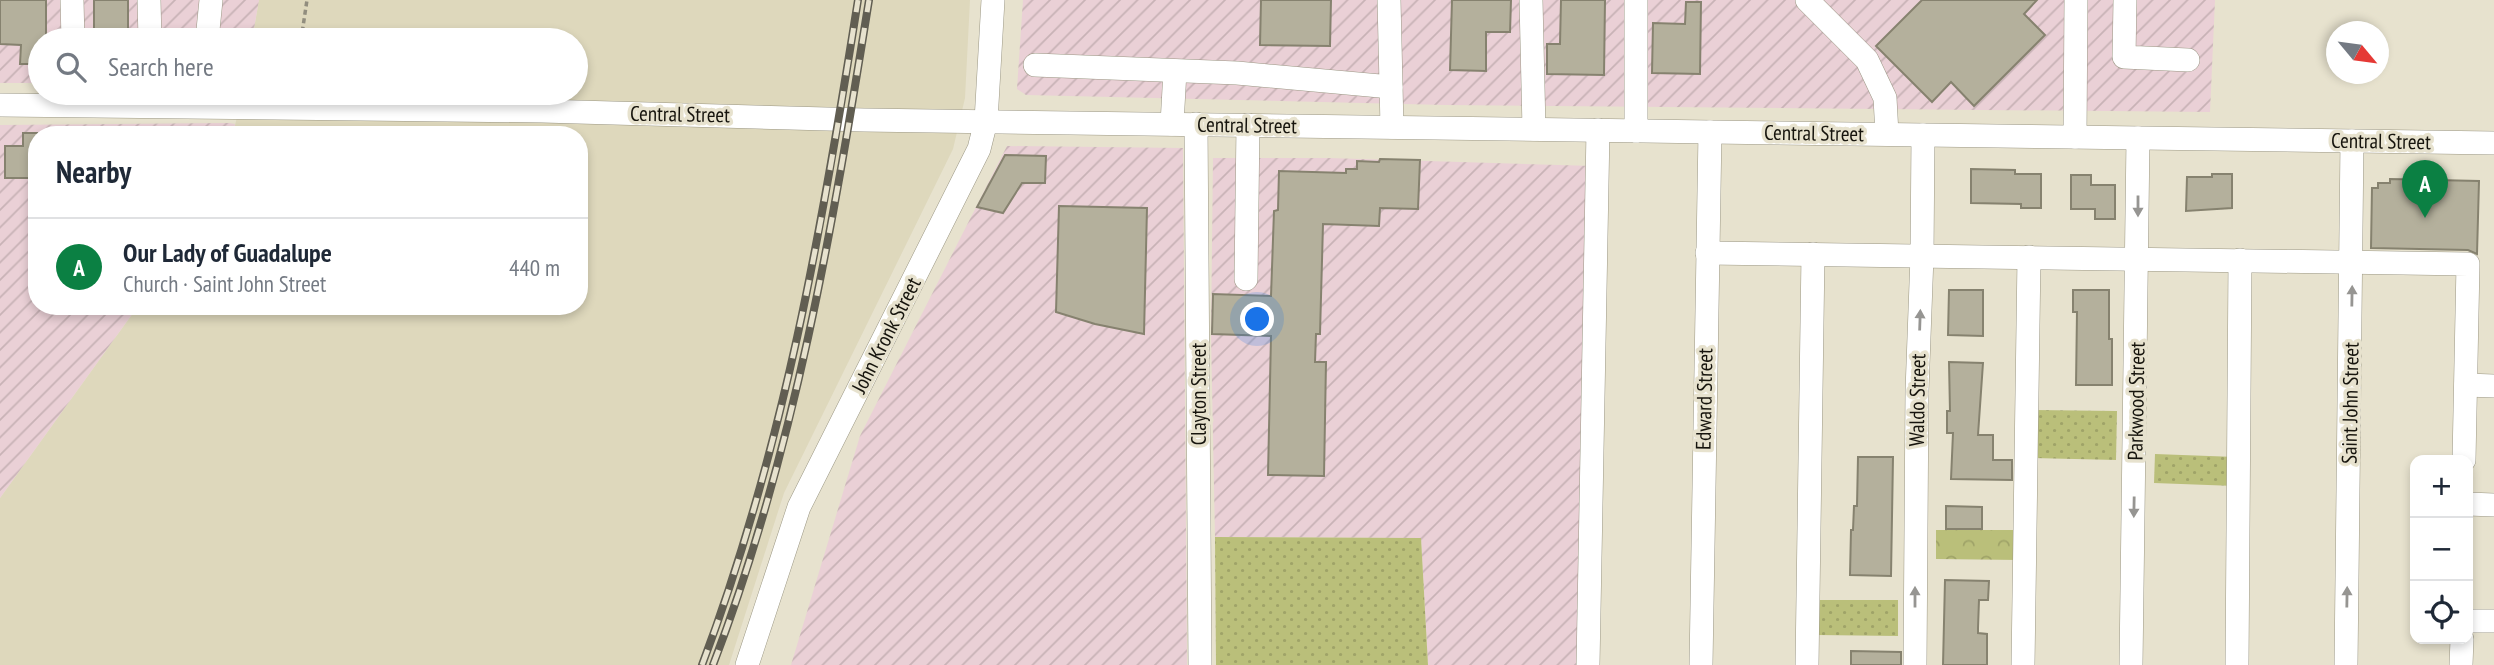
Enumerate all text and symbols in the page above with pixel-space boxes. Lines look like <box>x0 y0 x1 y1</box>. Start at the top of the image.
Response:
north arrow <box>2326 21 2389 84</box>
search box <box>28 28 588 105</box>
icon: search <box>52 48 90 86</box>
text: Search here <box>108 50 214 83</box>
street label: Central Street <box>630 100 730 128</box>
street label: Central Street <box>1197 111 1297 139</box>
street label: Central Street <box>1764 119 1864 147</box>
street label: Central Street <box>2331 127 2431 155</box>
text: Nearby <box>56 152 131 191</box>
pin: A <box>2402 160 2448 218</box>
one-way arrow <box>2132 195 2144 217</box>
text: Our Lady of Guadalupe <box>123 236 332 269</box>
text: A <box>73 253 85 282</box>
text: 440 m <box>509 253 560 282</box>
text: Church · Saint John Street <box>123 269 326 298</box>
street label: John Kronk Street <box>845 272 927 398</box>
one-way arrow <box>2346 285 2358 307</box>
your location <box>1240 302 1274 336</box>
one-way arrow <box>1914 309 1925 331</box>
street label: Parkwood Street <box>2121 341 2151 461</box>
street label: Clayton Street <box>1185 342 1212 445</box>
street label: Saint John Street <box>2335 342 2365 464</box>
street label: Edward Street <box>1690 348 1718 450</box>
street label: Waldo Street <box>1903 353 1931 447</box>
map controls <box>2410 455 2473 644</box>
button: + <box>2410 455 2473 518</box>
one-way arrow <box>2128 496 2140 518</box>
button: − <box>2410 518 2473 581</box>
button: locate <box>2410 581 2473 644</box>
one-way arrow <box>1909 586 1921 608</box>
one-way arrow <box>2341 586 2353 608</box>

